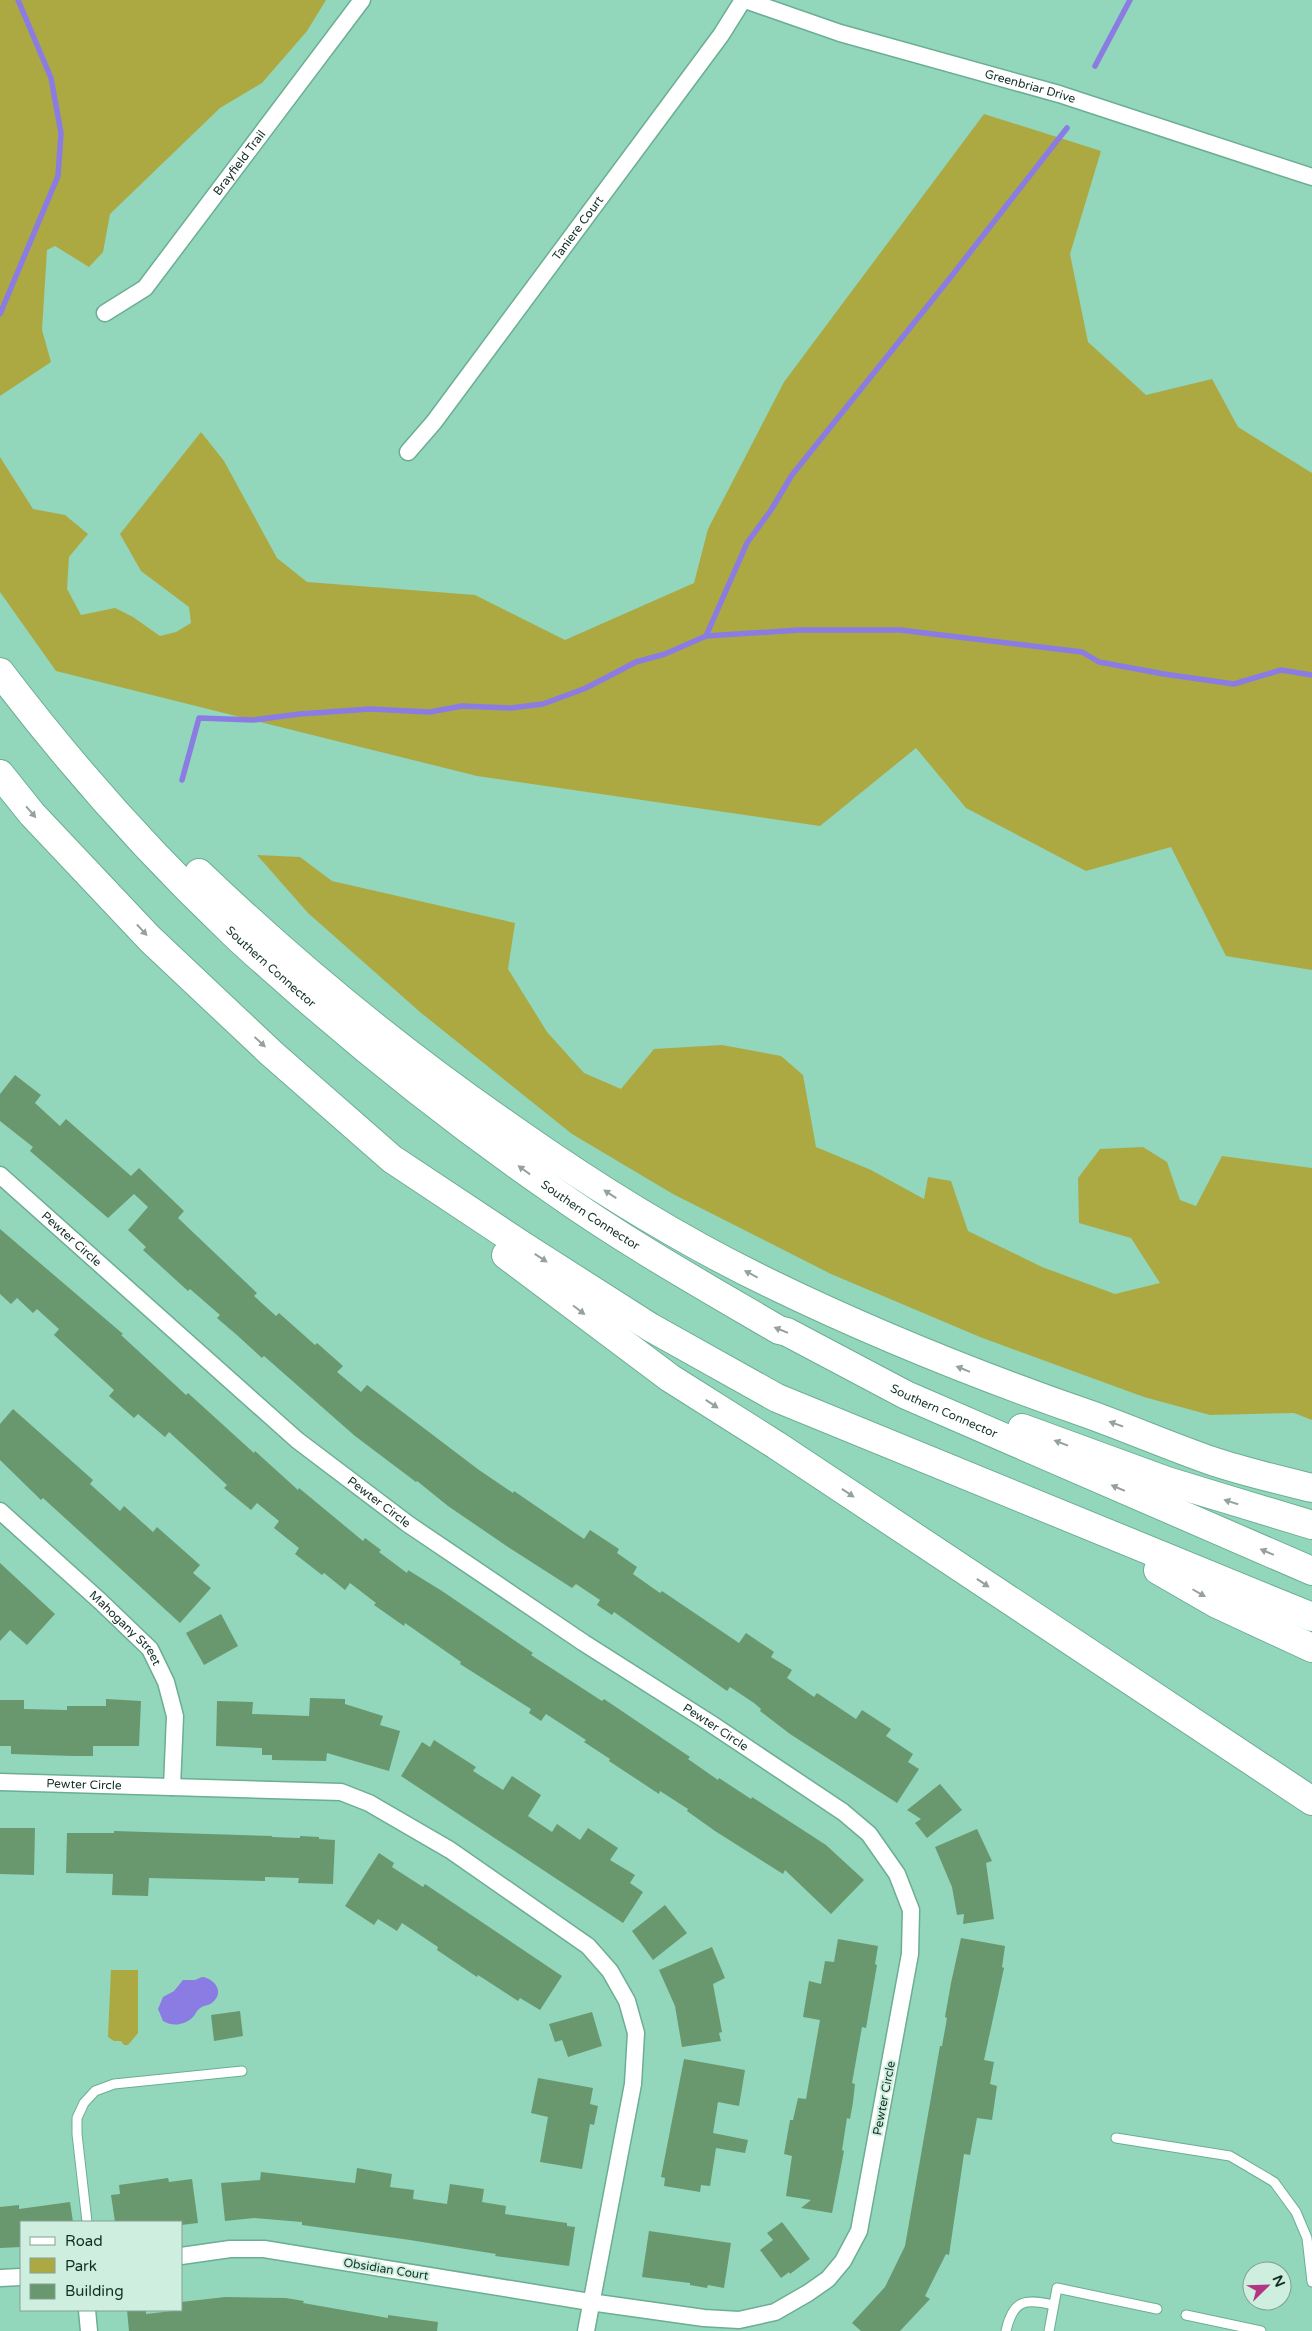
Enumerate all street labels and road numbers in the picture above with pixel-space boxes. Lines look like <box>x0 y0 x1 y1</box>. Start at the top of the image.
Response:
street label: Greenbriar Drive <box>983 67 1077 106</box>
street label: Brayfield Trail <box>210 127 268 198</box>
street label: Taniere Court <box>549 193 606 263</box>
street label: Southern Connector <box>223 923 319 1011</box>
street label: Southern Connector <box>538 1177 643 1253</box>
street label: Pewter Circle <box>39 1209 105 1269</box>
street label: Southern Connector <box>888 1381 1000 1441</box>
street label: Pewter Circle <box>345 1474 414 1531</box>
street label: Mahogany Street <box>87 1588 164 1668</box>
street label: Pewter Circle <box>680 1701 751 1754</box>
street label: Pewter Circle <box>46 1776 122 1793</box>
street label: Pewter Circle <box>870 2060 898 2136</box>
street label: Obsidian Court <box>343 2255 430 2283</box>

